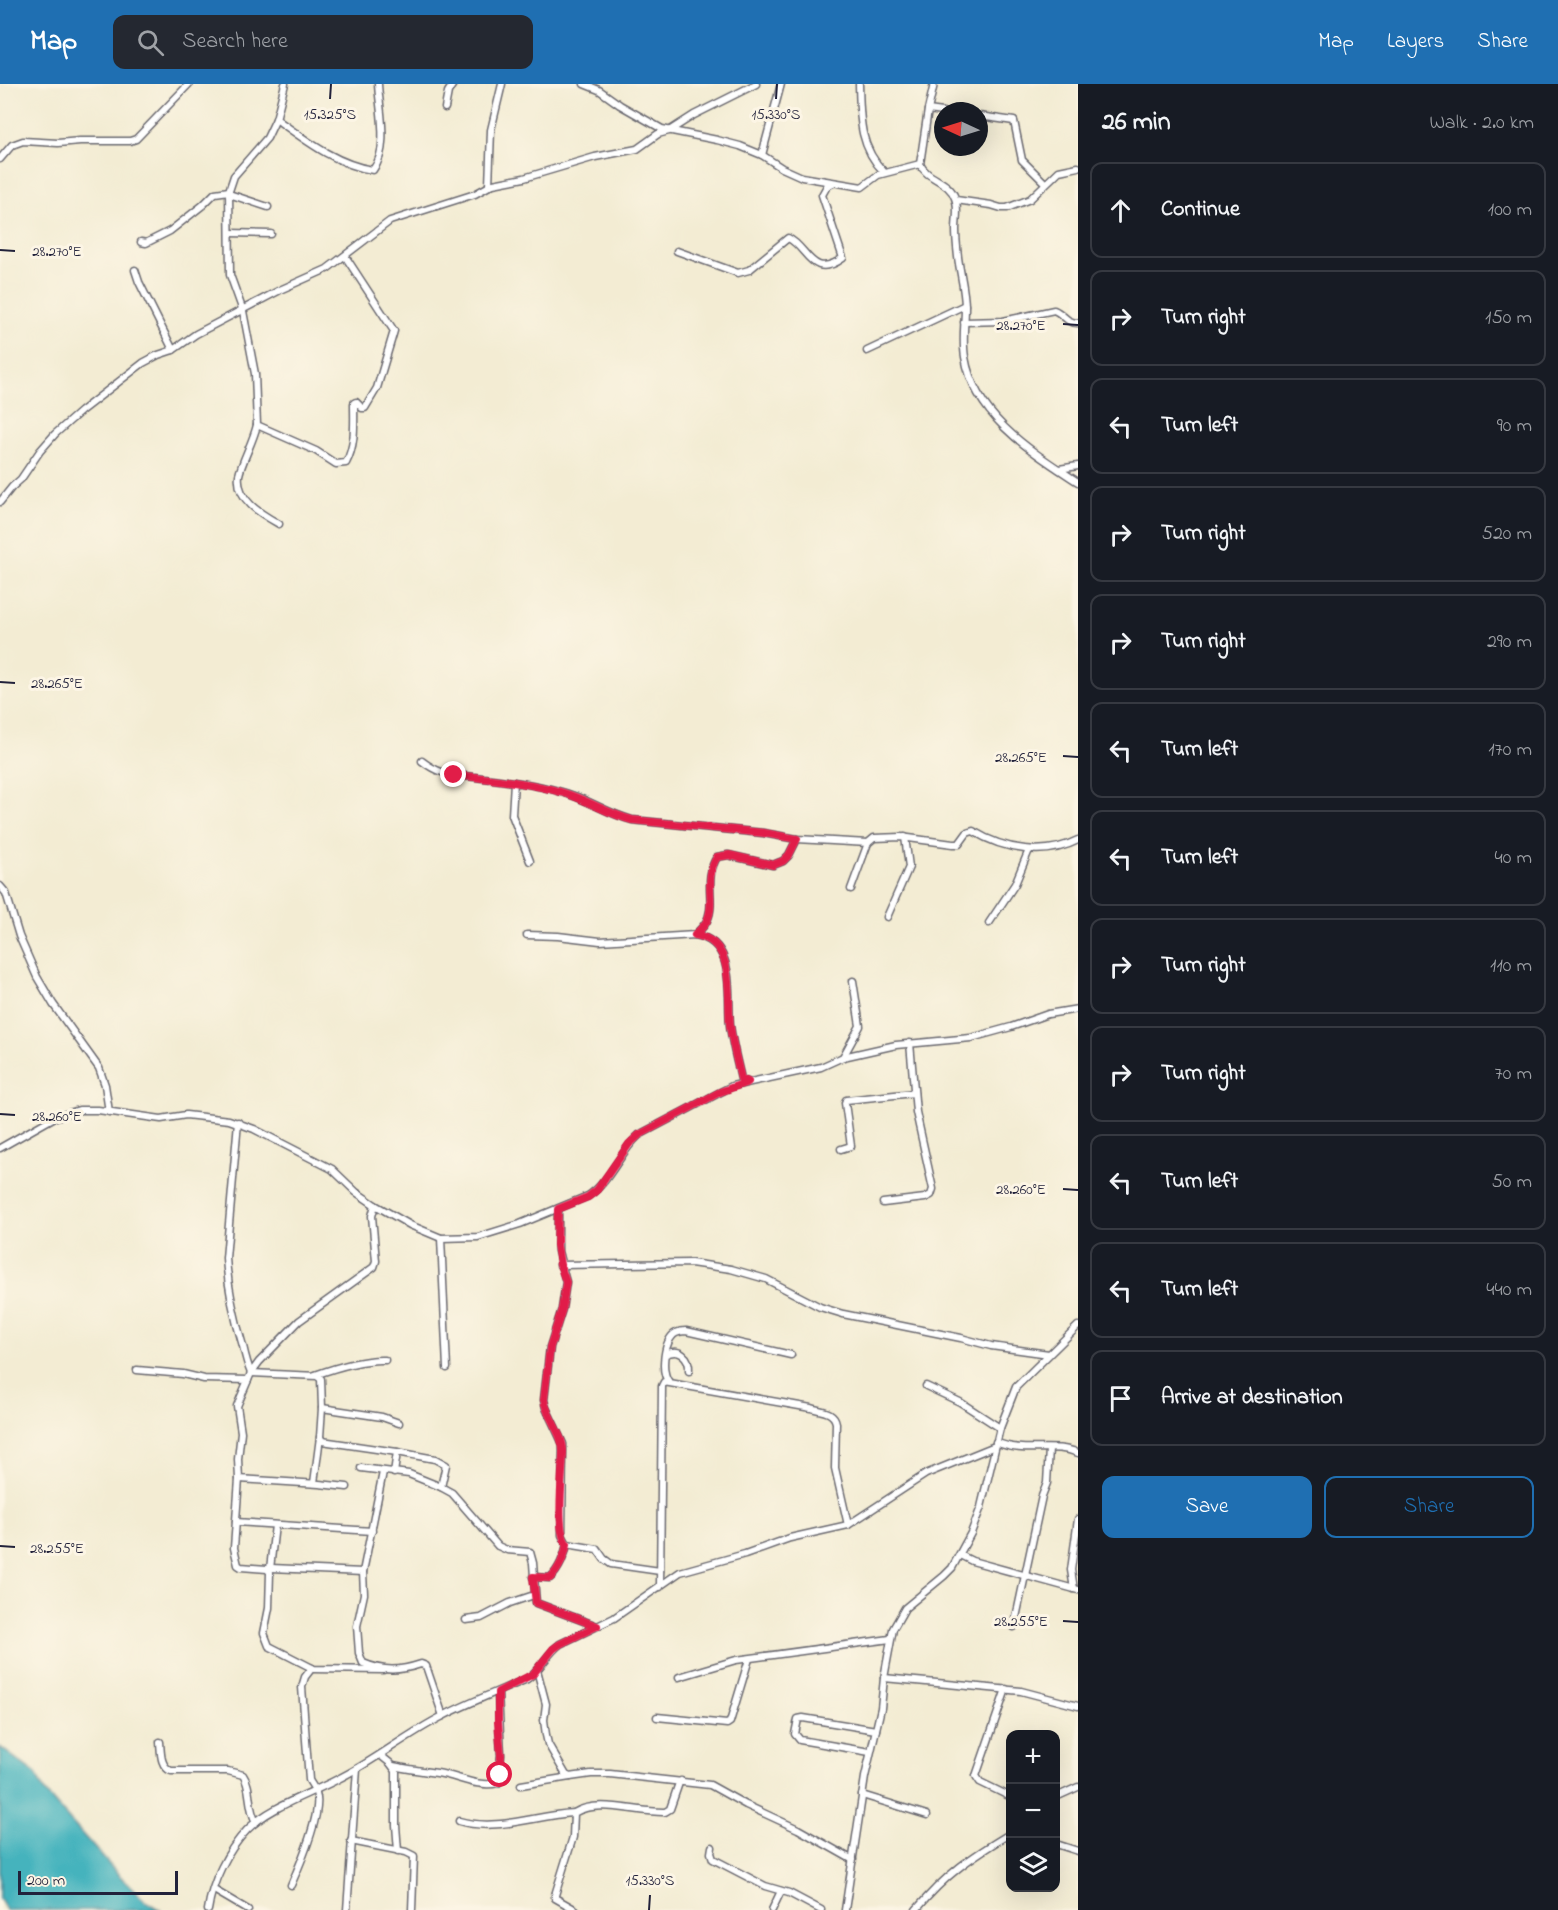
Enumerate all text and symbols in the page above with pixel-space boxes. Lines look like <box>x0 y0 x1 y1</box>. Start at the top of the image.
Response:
search box <box>113 15 533 69</box>
text: Map <box>30 22 77 63</box>
icon: search <box>134 26 167 59</box>
text: Search here <box>182 26 288 58</box>
text: Map <box>1318 27 1354 57</box>
text: Layers <box>1387 27 1444 57</box>
text: Share <box>1477 27 1528 57</box>
north arrow <box>934 102 988 156</box>
text: 15.325°S <box>304 104 357 126</box>
text: 15.330°S <box>752 104 801 126</box>
text: 26 min <box>1102 104 1171 142</box>
text: Walk · 2.0 km <box>1429 109 1534 138</box>
icon: ahead <box>1104 194 1137 227</box>
text: Continue <box>1161 194 1240 226</box>
text: 100 m <box>1488 196 1532 225</box>
text: 28.270°E <box>32 241 82 263</box>
icon: right <box>1104 302 1137 335</box>
text: Turn right <box>1161 302 1246 334</box>
text: 150 m <box>1485 304 1532 333</box>
text: 28.270°E <box>996 315 1046 337</box>
icon: left <box>1104 410 1137 443</box>
text: Turn left <box>1161 410 1238 442</box>
text: 90 m <box>1497 412 1532 441</box>
icon: right <box>1104 518 1137 551</box>
text: Turn right <box>1161 518 1246 550</box>
text: 520 m <box>1481 520 1532 549</box>
icon: right <box>1104 626 1137 659</box>
text: Turn right <box>1161 626 1246 658</box>
text: 290 m <box>1487 628 1532 657</box>
text: 28.265°E <box>31 673 83 695</box>
icon: left <box>1104 734 1137 767</box>
text: Turn left <box>1161 734 1238 766</box>
text: 170 m <box>1488 736 1532 765</box>
text: 28.265°E <box>995 747 1047 769</box>
route end <box>440 761 466 787</box>
icon: left <box>1104 842 1137 875</box>
text: Turn left <box>1161 842 1238 874</box>
text: 40 m <box>1495 844 1532 873</box>
icon: right <box>1104 950 1137 983</box>
text: Turn right <box>1161 950 1246 982</box>
text: 110 m <box>1490 952 1532 981</box>
icon: right <box>1104 1058 1137 1091</box>
text: Turn right <box>1161 1058 1246 1090</box>
text: 70 m <box>1495 1060 1532 1089</box>
text: 28.260°E <box>32 1106 82 1128</box>
icon: left <box>1104 1166 1137 1199</box>
text: Turn left <box>1161 1166 1238 1198</box>
text: 50 m <box>1491 1168 1532 1197</box>
text: 28.260°E <box>996 1179 1046 1201</box>
icon: left <box>1104 1274 1137 1307</box>
text: Turn left <box>1161 1274 1238 1306</box>
text: 440 m <box>1486 1276 1532 1305</box>
icon: arrive <box>1104 1382 1137 1415</box>
text: Arrive at destination <box>1161 1382 1343 1414</box>
button: Save <box>1102 1476 1312 1538</box>
button: Share <box>1324 1476 1534 1538</box>
text: 28.255°E <box>30 1538 84 1560</box>
text: 28.255°E <box>994 1611 1048 1633</box>
map controls <box>1006 1730 1060 1892</box>
button: + <box>1006 1730 1060 1784</box>
route start <box>486 1761 512 1787</box>
button: − <box>1006 1784 1060 1838</box>
button: layers <box>1006 1838 1060 1892</box>
scale bar <box>18 1868 178 1896</box>
text: 200 m <box>27 1869 65 1893</box>
text: 15.330°S <box>626 1870 675 1892</box>

